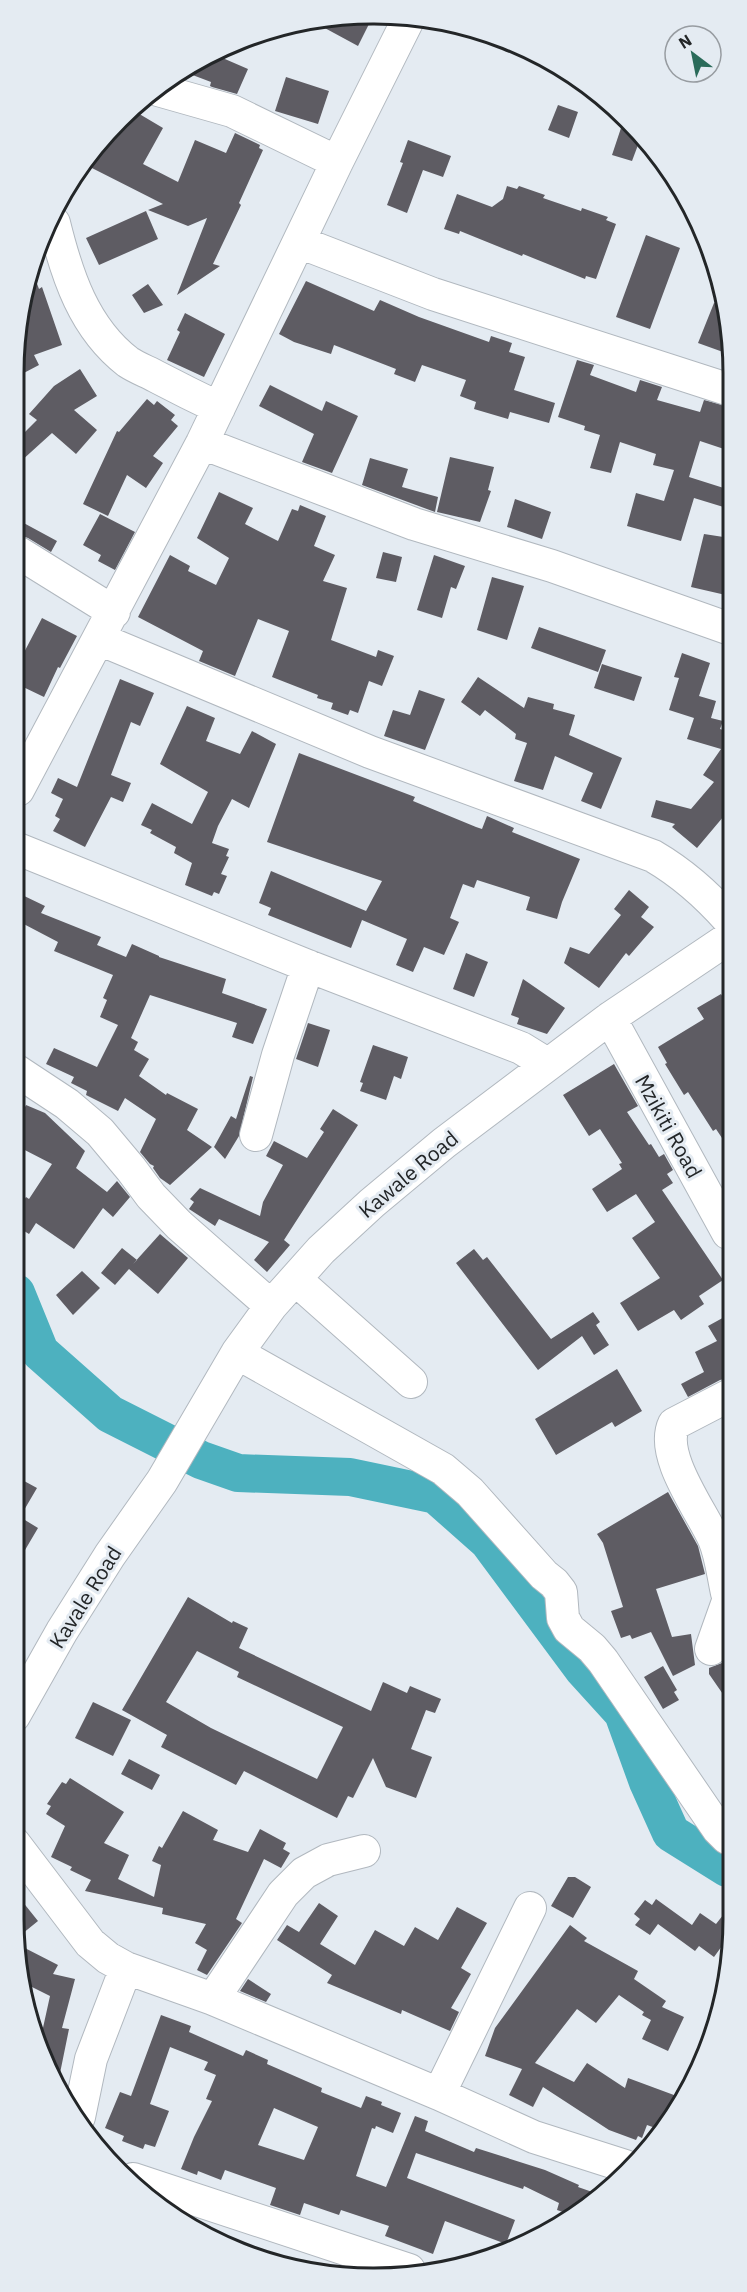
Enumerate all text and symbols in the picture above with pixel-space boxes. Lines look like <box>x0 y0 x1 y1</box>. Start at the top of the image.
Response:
north arrow <box>663 24 723 84</box>
text: N <box>675 30 695 53</box>
street label: Mzikiti Road <box>629 1069 709 1183</box>
street label: Kawale Road <box>352 1124 464 1224</box>
street label: Kavale Road <box>42 1540 128 1654</box>

